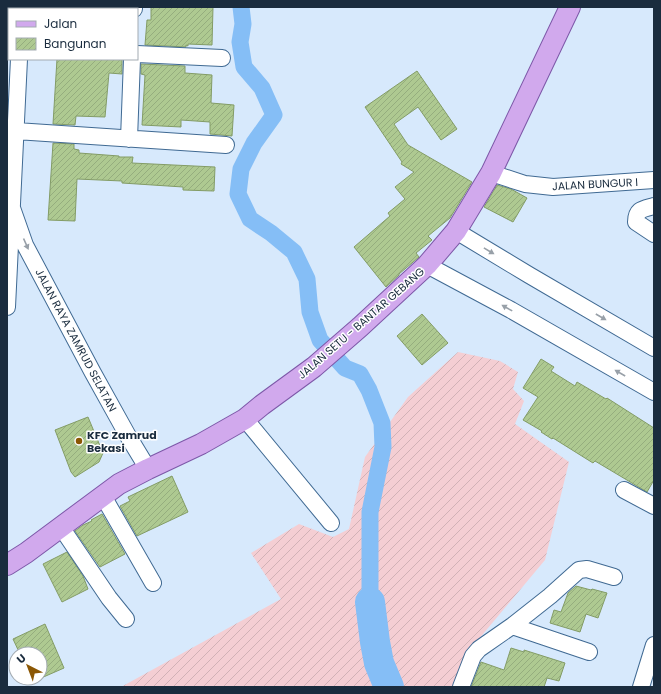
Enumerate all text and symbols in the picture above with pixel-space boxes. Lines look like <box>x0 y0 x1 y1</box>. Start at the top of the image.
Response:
legend <box>8 8 138 60</box>
text: Jalan <box>44 15 77 32</box>
text: Bangunan <box>44 35 106 52</box>
street label: JALAN BUNGUR I <box>551 174 639 194</box>
one-way arrow <box>23 239 29 251</box>
one-way arrow <box>484 247 494 255</box>
street label: JALAN SETU - BANTAR GEBANG <box>294 263 428 383</box>
street label: JALAN RAYA ZAMRUD SELATAN <box>31 266 121 414</box>
one-way arrow <box>501 305 513 312</box>
one-way arrow <box>595 314 607 321</box>
one-way arrow <box>614 369 626 376</box>
place label: KFC Zamrud Bekasi <box>87 427 157 456</box>
marker: KFC Zamrud Bekasi <box>74 436 84 446</box>
north arrow <box>8 646 48 686</box>
text: U <box>13 650 30 667</box>

